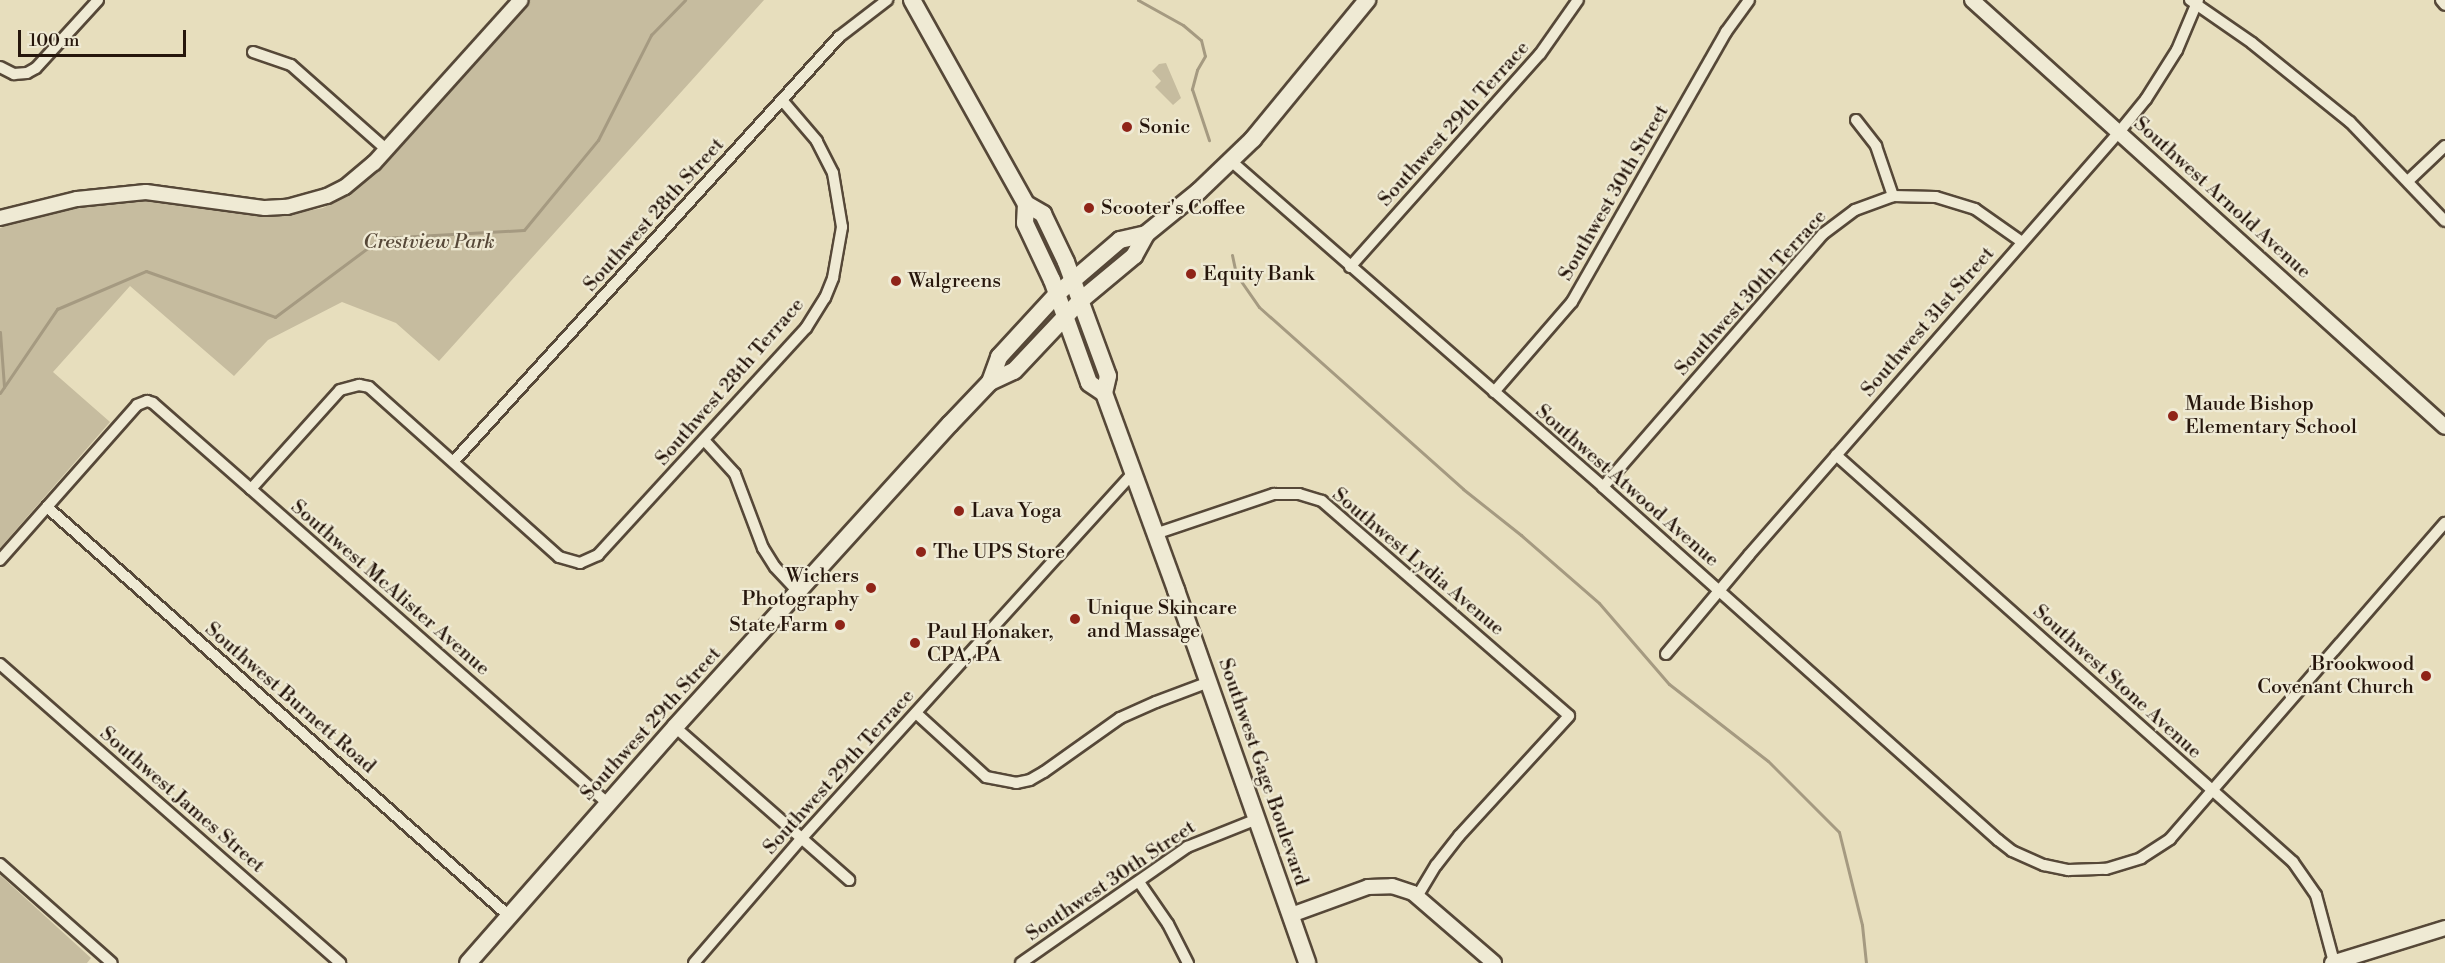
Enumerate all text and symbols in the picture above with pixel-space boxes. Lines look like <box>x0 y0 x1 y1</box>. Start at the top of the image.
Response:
scale bar <box>21 18 189 56</box>
text: 100 m <box>29 29 80 52</box>
street label: Southwest 29th Terrace <box>1373 36 1535 212</box>
street label: Southwest 30th Street <box>1554 101 1674 285</box>
street label: Southwest Arnold Avenue <box>2128 112 2316 284</box>
place label: Sonic <box>1139 115 1190 139</box>
marker: Sonic <box>1120 120 1134 134</box>
street label: Southwest 28th Street <box>579 133 729 297</box>
place label: Scooter's Coffee <box>1101 196 1245 220</box>
marker: Scooter's Coffee <box>1082 201 1096 215</box>
street label: Southwest 30th Terrace <box>1670 205 1832 381</box>
park label: Crestview Park <box>363 230 495 254</box>
street label: Southwest 31st Street <box>1856 242 2000 402</box>
place label: Equity Bank <box>1203 262 1314 286</box>
marker: Equity Bank <box>1184 267 1198 281</box>
place label: Walgreens <box>908 269 1001 293</box>
marker: Walgreens <box>889 274 903 288</box>
street label: Southwest 28th Terrace <box>651 293 809 471</box>
place label: Maude Bishop Elementary School <box>2185 392 2357 439</box>
street label: Southwest Atwood Avenue <box>1530 400 1724 572</box>
marker: Maude Bishop Elementary School <box>2166 409 2180 423</box>
street label: Southwest Lydia Avenue <box>1327 483 1509 641</box>
street label: Southwest McAlister Avenue <box>286 495 494 681</box>
place label: Lava Yoga <box>971 499 1062 523</box>
marker: Lava Yoga <box>952 504 966 518</box>
place label: The UPS Store <box>933 540 1065 564</box>
marker: The UPS Store <box>914 545 928 559</box>
place label: Wichers Photography <box>742 564 859 611</box>
marker: Wichers Photography <box>864 581 878 595</box>
place label: Unique Skincare and Massage <box>1087 596 1237 643</box>
street label: Southwest Stone Avenue <box>2028 600 2206 764</box>
marker: Unique Skincare and Massage <box>1068 612 1082 626</box>
place label: State Farm <box>729 613 828 637</box>
street label: Southwest Burnett Road <box>200 617 380 779</box>
marker: State Farm <box>833 618 847 632</box>
place label: Paul Honaker, CPA, PA <box>927 620 1053 667</box>
marker: Paul Honaker, CPA, PA <box>908 636 922 650</box>
street label: Southwest 29th Street <box>576 642 726 806</box>
place label: Brookwood Covenant Church <box>2257 652 2414 699</box>
street label: Southwest Gage Boulevard <box>1213 655 1313 889</box>
marker: Brookwood Covenant Church <box>2419 669 2433 683</box>
street label: Southwest 29th Terrace <box>758 684 920 860</box>
street label: Southwest James Street <box>95 722 269 878</box>
street label: Southwest 30th Street <box>1022 815 1200 947</box>

